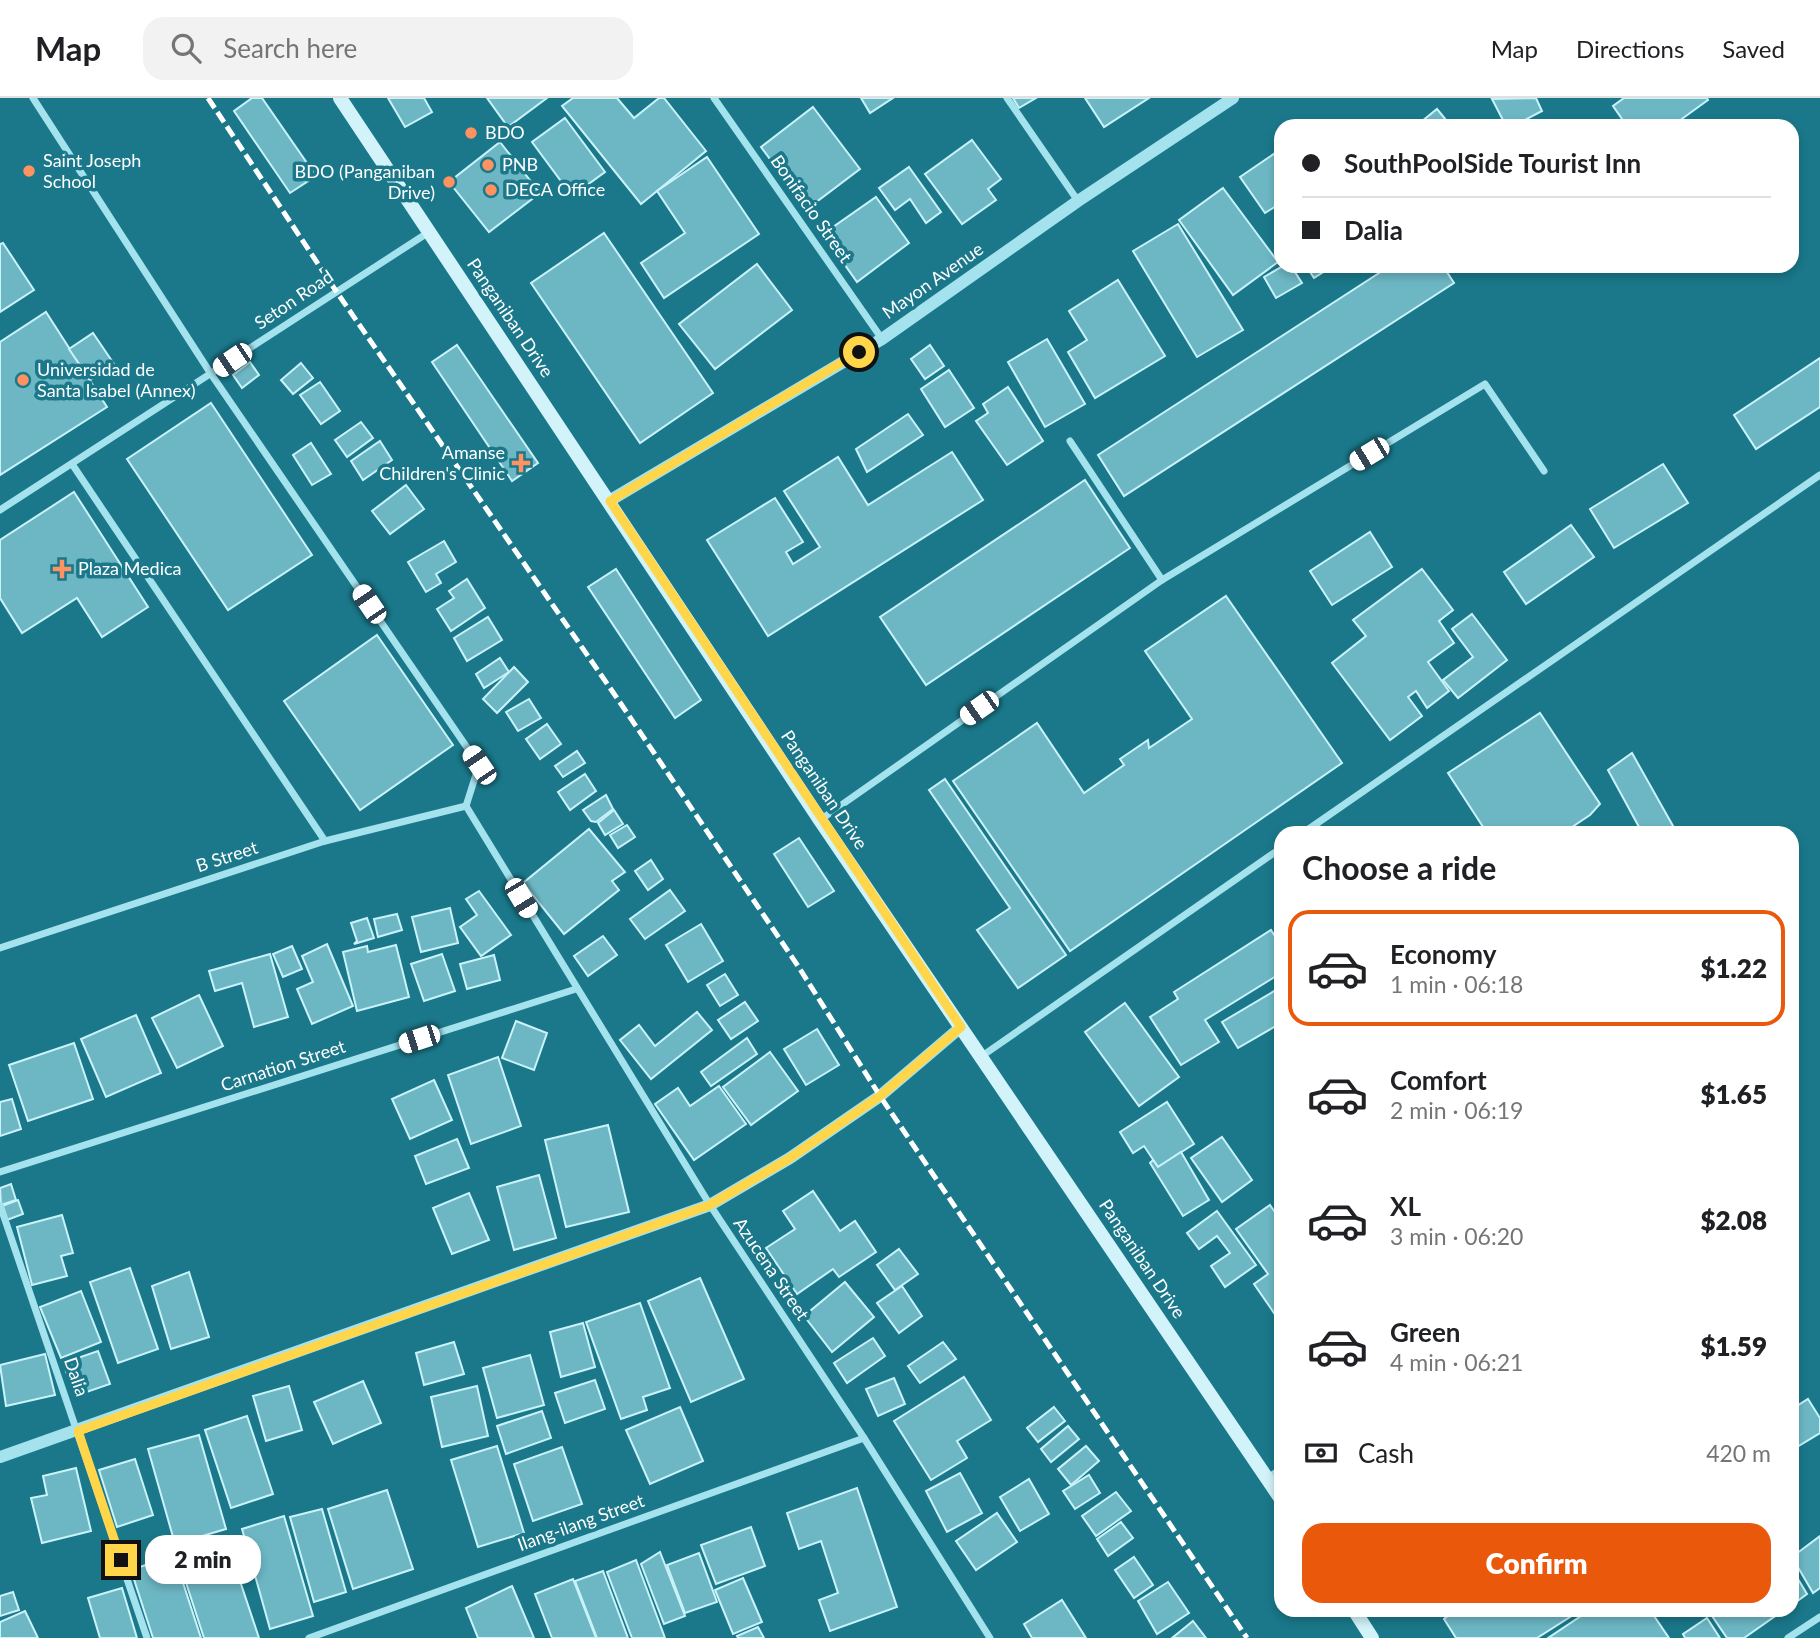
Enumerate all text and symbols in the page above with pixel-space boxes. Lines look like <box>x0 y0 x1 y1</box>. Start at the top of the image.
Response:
search box <box>143 17 633 80</box>
text: Map <box>35 28 101 68</box>
icon: search <box>167 29 205 67</box>
text: Search here <box>223 32 357 64</box>
text: Map <box>1491 34 1538 63</box>
text: Directions <box>1576 34 1684 63</box>
text: Saved <box>1722 34 1785 63</box>
place label: BDO <box>485 121 525 143</box>
marker: BDO <box>463 125 479 141</box>
text: SouthPoolSide Tourist Inn <box>1344 147 1641 179</box>
place label: Saint Joseph School <box>43 149 141 192</box>
street label: Bonifacio Street <box>767 150 857 267</box>
place label: PNB <box>502 153 538 175</box>
marker: PNB <box>480 157 496 173</box>
place label: BDO (Panganiban Drive) <box>295 160 435 203</box>
marker: Saint Joseph School <box>21 163 37 179</box>
marker: BDO (Panganiban Drive) <box>441 174 457 190</box>
place label: DECA Office <box>505 178 605 200</box>
marker: DECA Office <box>483 182 499 198</box>
text: Dalia <box>1344 214 1403 246</box>
street label: Mayon Avenue <box>878 237 987 323</box>
street label: Panganiban Drive <box>463 254 559 381</box>
street label: Seton Road <box>250 265 337 334</box>
route start <box>843 336 875 368</box>
car <box>209 340 256 380</box>
place label: Universidad de Santa Isabel (Annex) <box>37 358 196 401</box>
marker: Universidad de Santa Isabel (Annex) <box>15 372 31 388</box>
car <box>1346 434 1393 474</box>
place label: Amanse Children's Clinic <box>379 441 505 484</box>
marker: Amanse Children's Clinic <box>511 453 531 473</box>
place label: Plaza Medica <box>78 557 182 579</box>
marker: Plaza Medica <box>52 559 72 579</box>
car <box>349 581 390 627</box>
car <box>956 687 1003 729</box>
street label: Panganiban Drive <box>777 726 873 853</box>
car <box>459 742 500 788</box>
street label: B Street <box>193 836 261 876</box>
text: Choose a ride <box>1302 848 1496 887</box>
car <box>502 875 541 921</box>
icon: car <box>1306 937 1369 1000</box>
text: Economy <box>1390 938 1496 970</box>
text: $1.22 <box>1700 952 1767 984</box>
text: 1 min · 06:18 <box>1390 970 1523 998</box>
car <box>396 1023 443 1055</box>
street label: Carnation Street <box>218 1034 348 1096</box>
icon: car <box>1306 1063 1369 1126</box>
text: Comfort <box>1390 1064 1487 1096</box>
text: $1.65 <box>1700 1078 1767 1110</box>
text: 2 min · 06:19 <box>1390 1096 1523 1124</box>
icon: car <box>1306 1189 1369 1252</box>
text: XL <box>1390 1190 1421 1222</box>
street label: Panganiban Drive <box>1095 1195 1191 1322</box>
text: $2.08 <box>1700 1204 1767 1236</box>
street label: Azucena Street <box>729 1213 815 1324</box>
text: 3 min · 06:20 <box>1390 1222 1523 1250</box>
icon: car <box>1306 1315 1369 1378</box>
text: Green <box>1390 1316 1460 1348</box>
text: $1.59 <box>1700 1330 1767 1362</box>
text: 4 min · 06:21 <box>1390 1348 1523 1376</box>
street label: Dalia <box>60 1354 94 1399</box>
icon: cash <box>1302 1434 1340 1472</box>
text: Cash <box>1358 1437 1414 1469</box>
text: 420 m <box>1706 1439 1771 1467</box>
street label: Ilang-ilang Street <box>514 1489 647 1555</box>
button: Confirm <box>1302 1523 1771 1603</box>
callout: 2 min <box>146 1536 261 1584</box>
route end <box>105 1544 137 1576</box>
text: 2 min <box>174 1545 232 1573</box>

